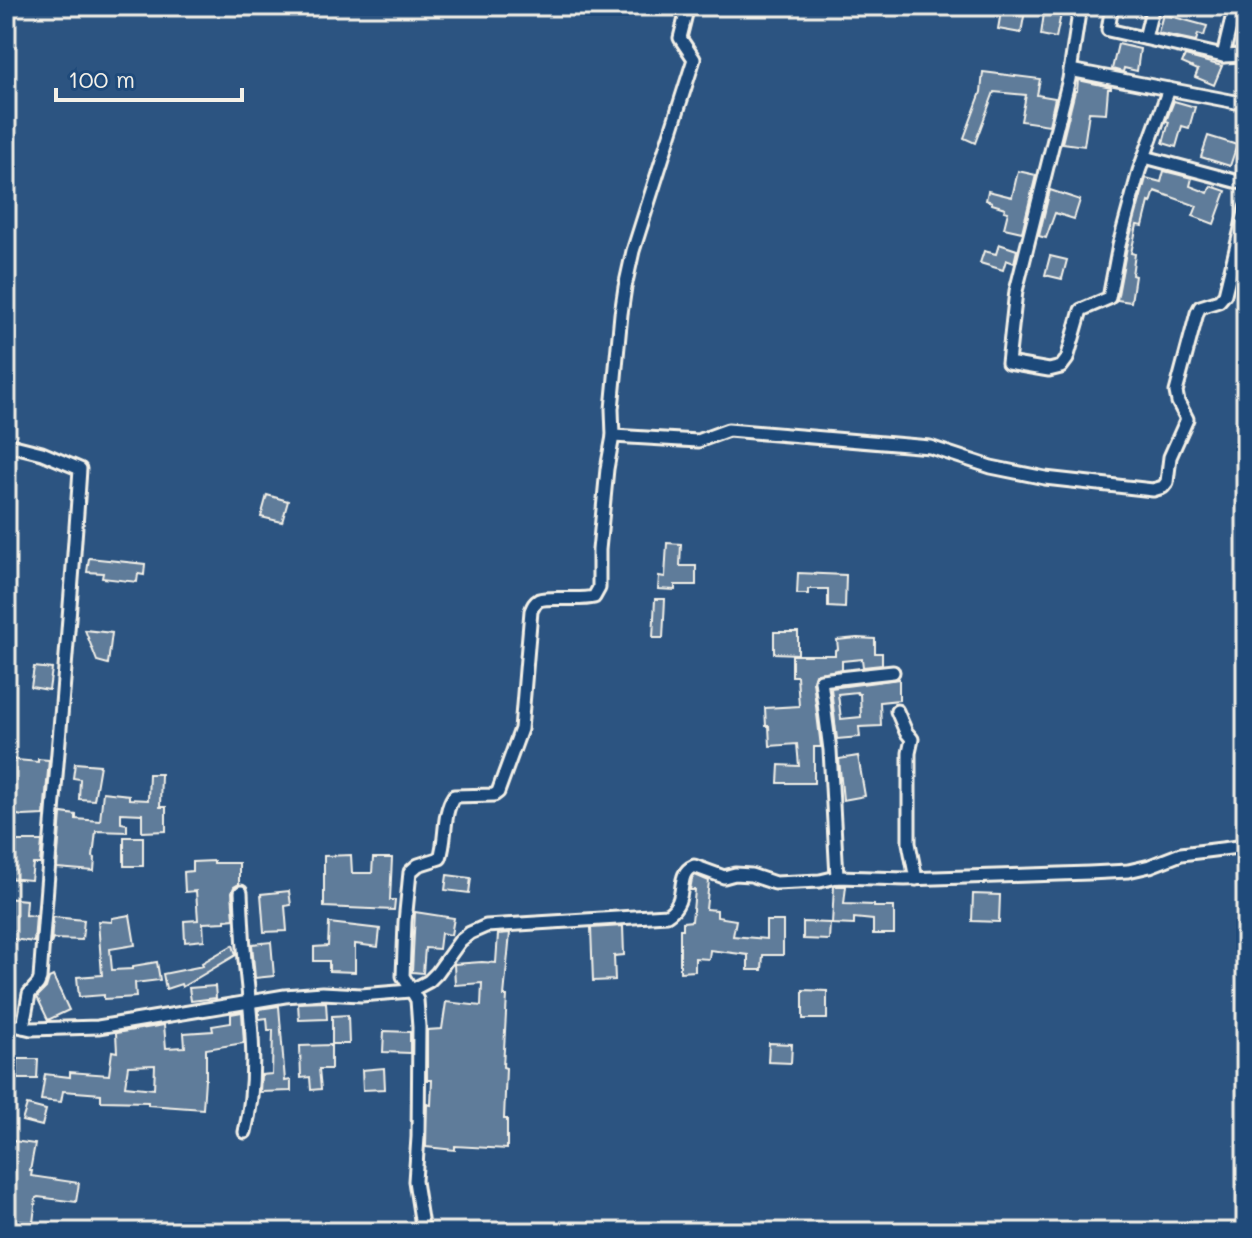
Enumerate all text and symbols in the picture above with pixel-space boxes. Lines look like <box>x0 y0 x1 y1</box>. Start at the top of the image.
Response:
scale bar <box>56 52 242 102</box>
text: 100 m <box>68 63 135 94</box>

